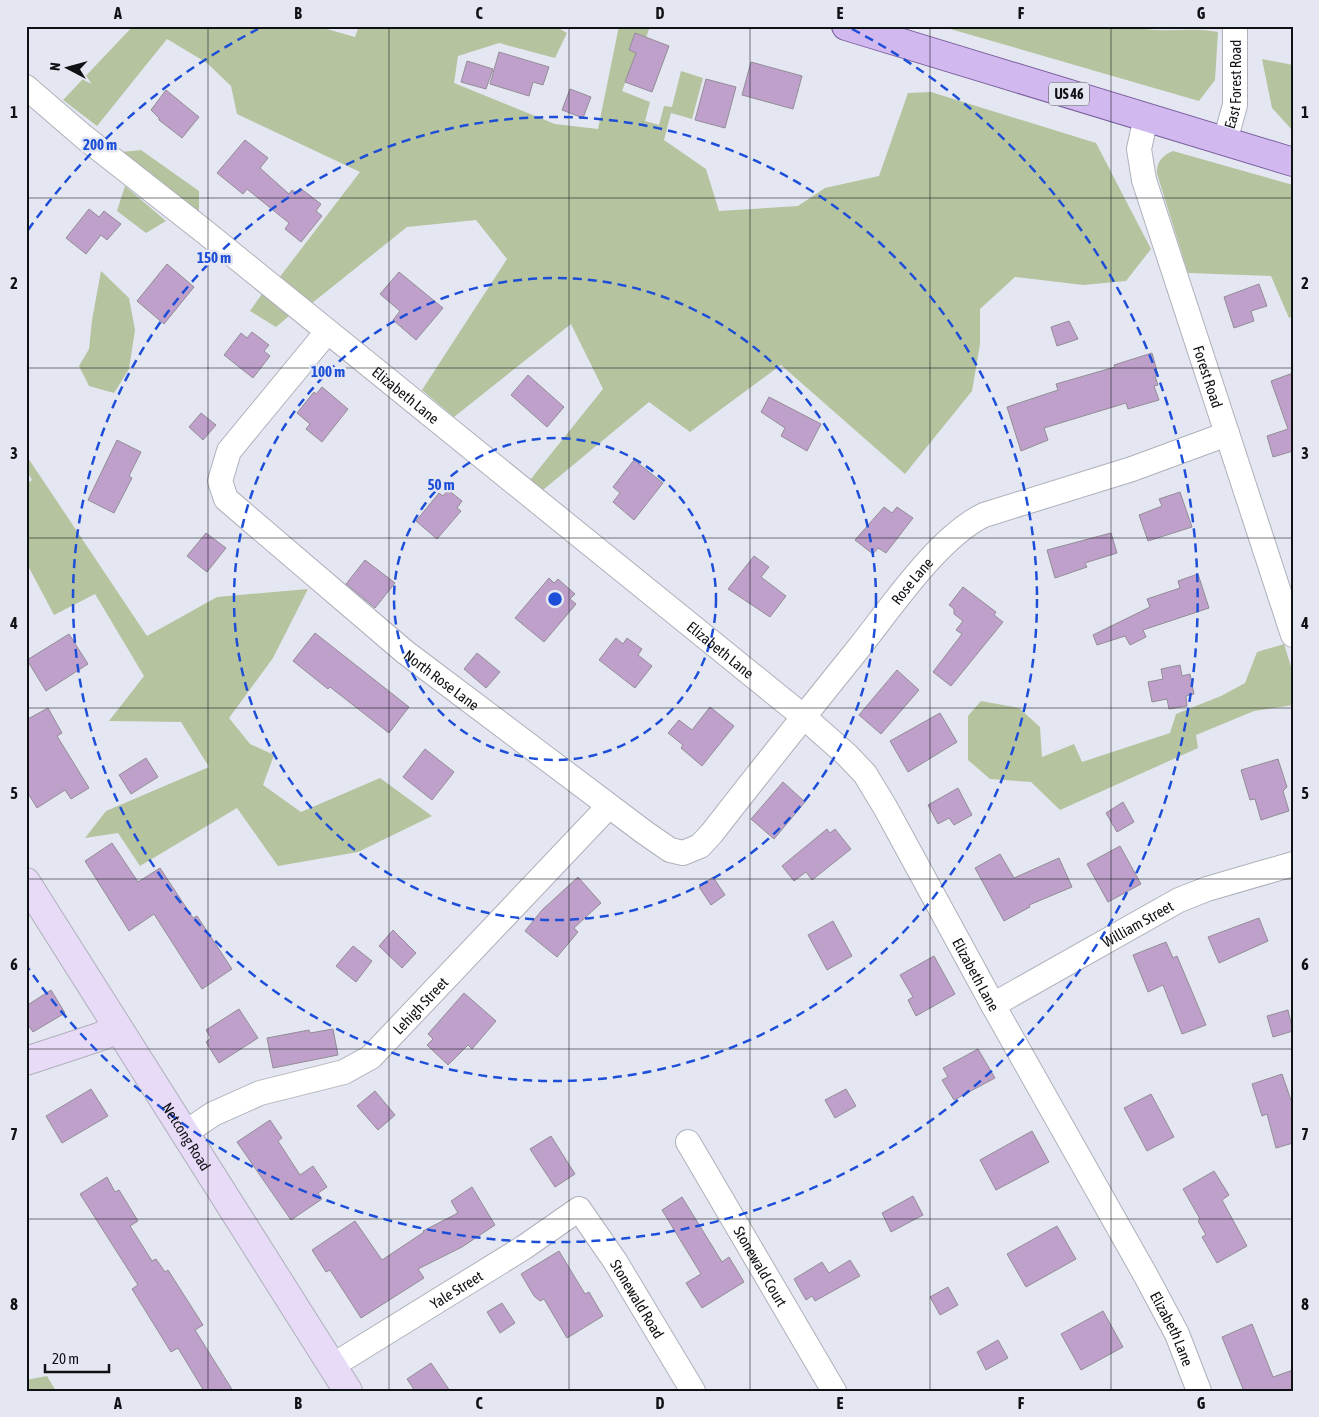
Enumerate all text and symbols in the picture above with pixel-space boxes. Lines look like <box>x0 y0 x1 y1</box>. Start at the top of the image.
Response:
text: A <box>113 4 122 22</box>
text: B <box>294 4 302 22</box>
text: C <box>475 4 483 22</box>
text: D <box>656 4 665 22</box>
text: E <box>837 4 844 22</box>
text: F <box>1018 4 1025 22</box>
text: G <box>1197 4 1206 22</box>
street label: East Forest Road <box>1220 40 1244 131</box>
north arrow <box>42 42 92 92</box>
text: N <box>47 62 63 72</box>
road number: US 46 <box>1049 82 1089 106</box>
text: 1 <box>10 103 18 121</box>
text: 1 <box>1301 103 1309 121</box>
text: 200 m <box>83 136 117 153</box>
text: 150 m <box>197 249 231 266</box>
text: 2 <box>10 274 18 292</box>
text: 2 <box>1301 274 1309 292</box>
street label: Forest Road <box>1190 343 1226 410</box>
text: 100 m <box>311 363 345 380</box>
street label: Elizabeth Lane <box>369 363 443 427</box>
text: 3 <box>10 444 18 462</box>
text: 3 <box>1301 444 1309 462</box>
text: 50 m <box>428 476 455 493</box>
street label: Rose Lane <box>887 554 936 607</box>
centre of rings <box>546 590 564 608</box>
text: 4 <box>9 614 18 632</box>
text: 4 <box>1300 614 1309 632</box>
street label: Elizabeth Lane <box>684 618 758 682</box>
street label: North Rose Lane <box>401 646 483 714</box>
text: 5 <box>10 784 18 802</box>
text: 5 <box>1301 784 1309 802</box>
street label: William Street <box>1099 897 1176 950</box>
street label: Elizabeth Lane <box>950 935 1003 1014</box>
text: 6 <box>10 955 18 973</box>
text: 6 <box>1301 955 1309 973</box>
street label: Lehigh Street <box>389 973 451 1037</box>
street label: Netcong Road <box>159 1099 215 1173</box>
text: 7 <box>10 1125 18 1143</box>
text: 7 <box>1301 1125 1309 1143</box>
street label: Stonewald Court <box>731 1223 791 1309</box>
street label: Stonewald Road <box>607 1256 668 1341</box>
street label: Yale Street <box>427 1267 486 1312</box>
street label: Elizabeth Lane <box>1147 1288 1197 1369</box>
text: 8 <box>10 1295 18 1313</box>
text: 8 <box>1301 1295 1309 1313</box>
scale bar <box>45 1342 109 1374</box>
text: 20 m <box>52 1350 79 1367</box>
text: A <box>113 1394 122 1412</box>
text: B <box>294 1394 302 1412</box>
text: C <box>475 1394 483 1412</box>
text: D <box>656 1394 665 1412</box>
text: E <box>837 1394 844 1412</box>
text: F <box>1018 1394 1025 1412</box>
text: G <box>1197 1394 1206 1412</box>

